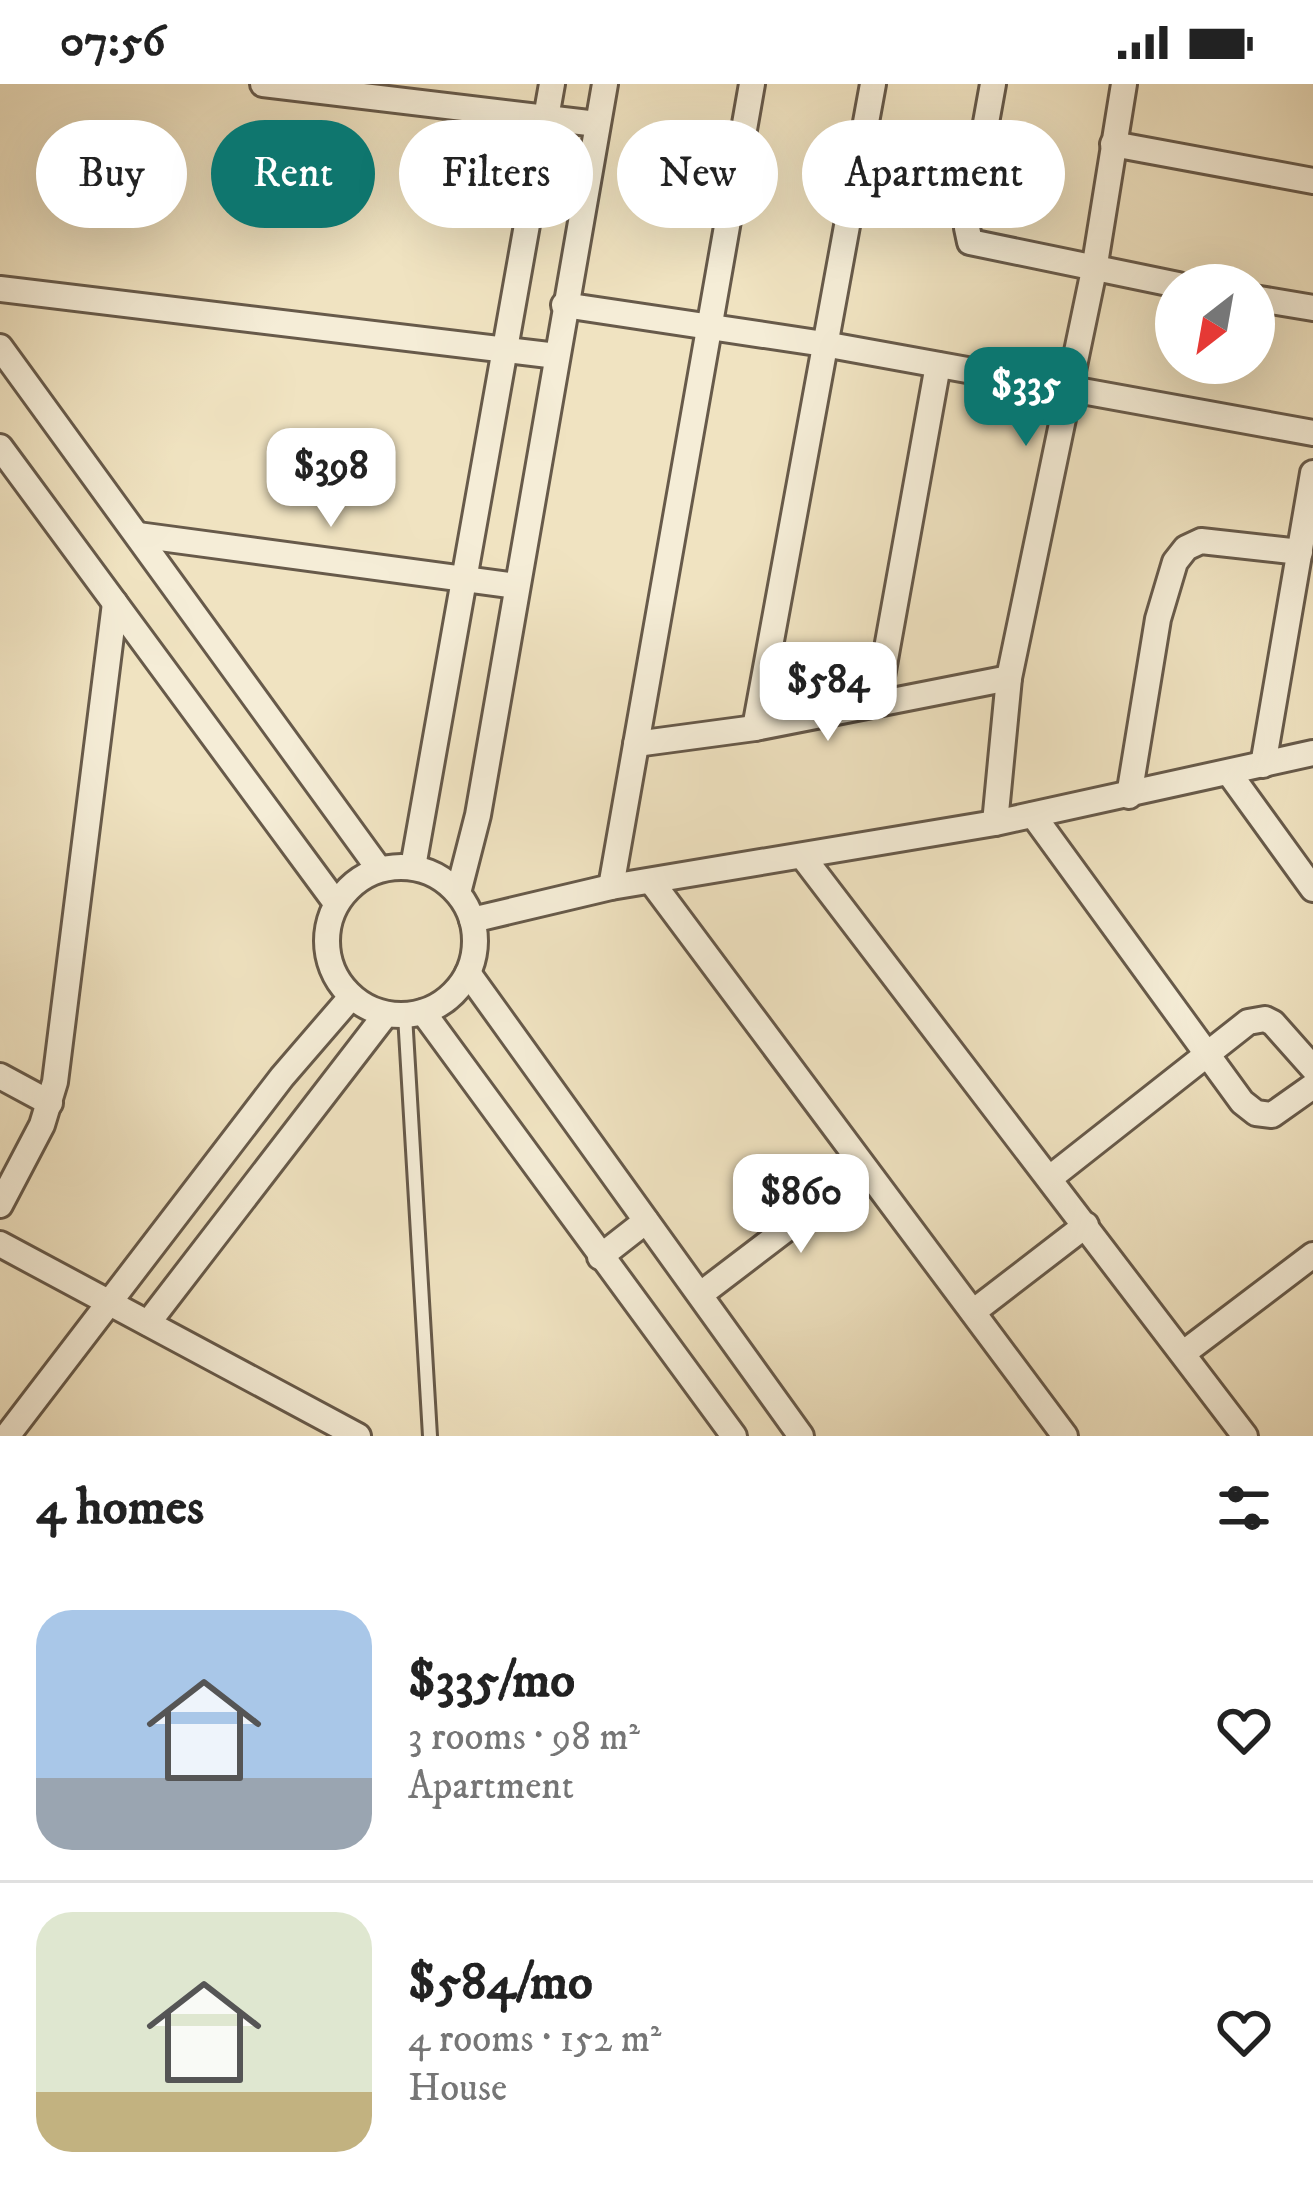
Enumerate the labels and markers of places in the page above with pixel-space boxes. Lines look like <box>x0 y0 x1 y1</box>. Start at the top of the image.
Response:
pin: $335 <box>955 347 1097 449</box>
pin: $398 <box>260 428 402 530</box>
pin: $584 <box>757 642 899 744</box>
pin: $860 <box>730 1154 872 1256</box>

